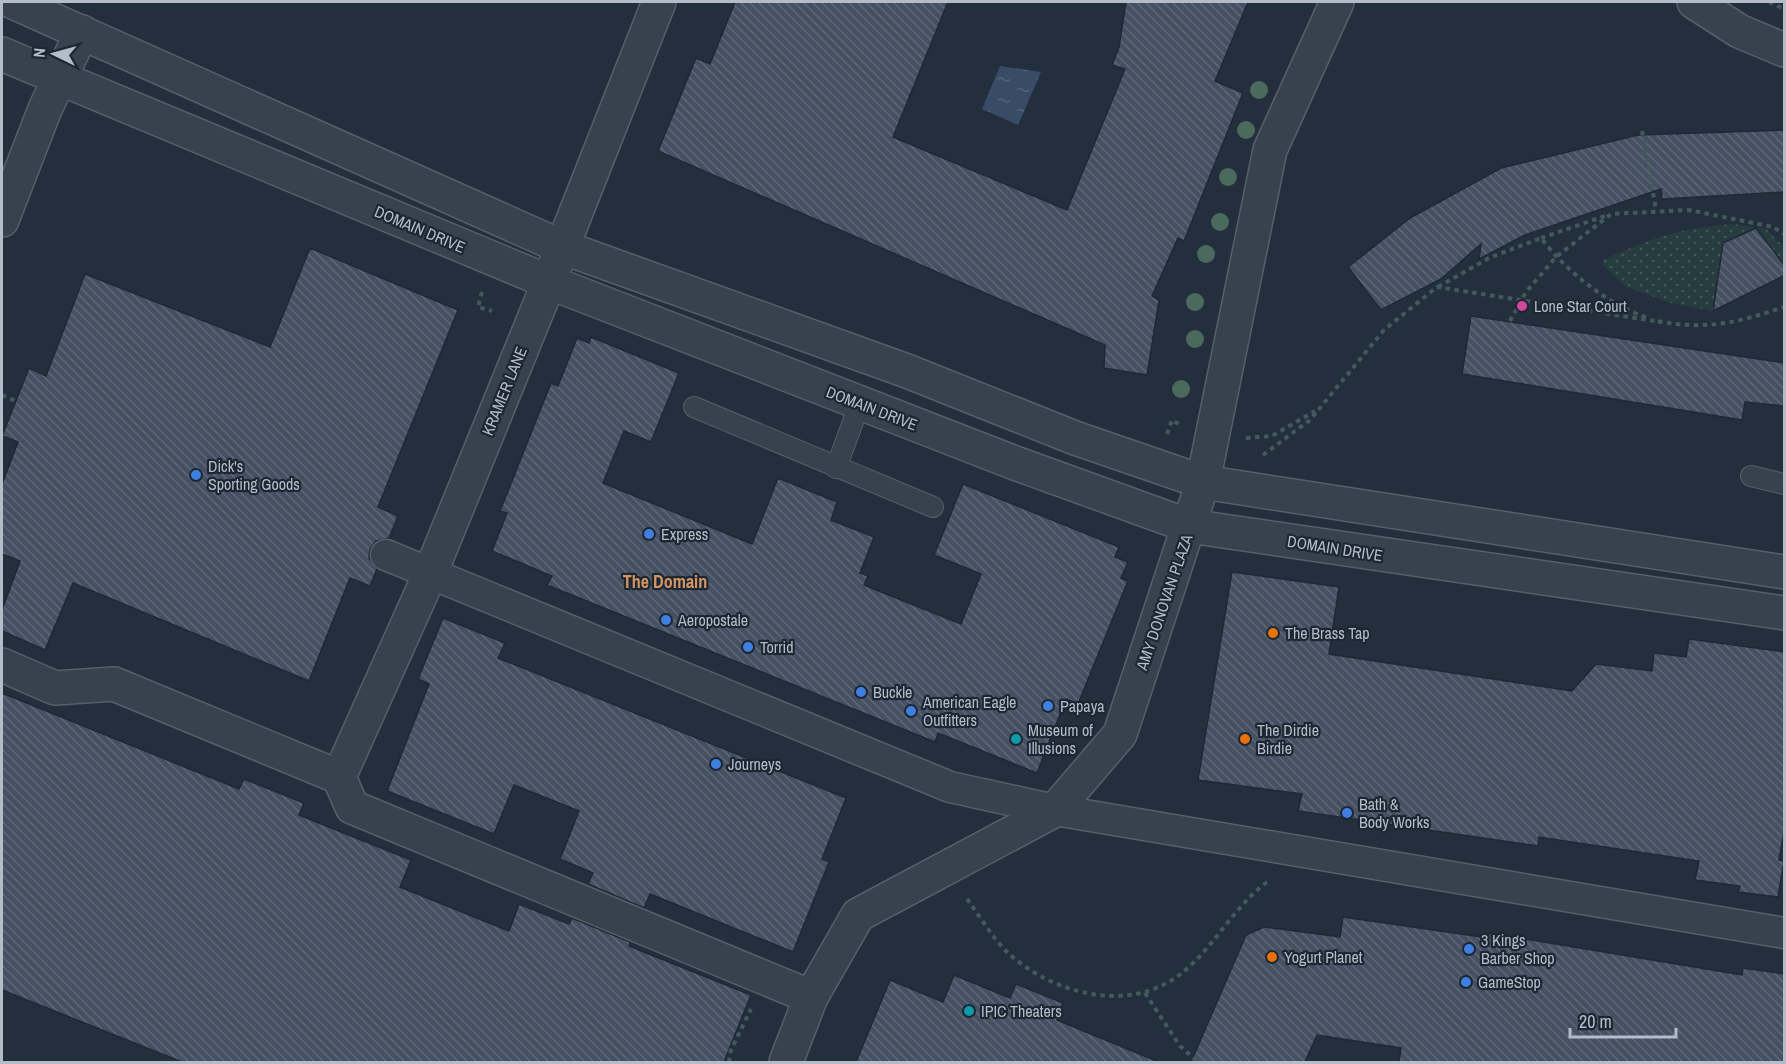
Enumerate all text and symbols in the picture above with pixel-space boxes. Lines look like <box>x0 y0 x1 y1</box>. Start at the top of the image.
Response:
north arrow <box>24 24 84 84</box>
text: N <box>28 47 50 58</box>
street label: DOMAIN DRIVE <box>371 200 469 258</box>
place label: Lone Star Court <box>1534 295 1627 317</box>
marker: Lone Star Court <box>1515 299 1529 313</box>
street label: KRAMER LANE <box>476 343 532 439</box>
street label: DOMAIN DRIVE <box>823 380 921 436</box>
place label: Dick's Sporting Goods <box>208 455 300 495</box>
marker: Dick's Sporting Goods <box>189 468 203 482</box>
place label: Express <box>661 523 708 545</box>
marker: Express <box>642 527 656 541</box>
street label: DOMAIN DRIVE <box>1286 530 1384 566</box>
street label: AMY DONOVAN PLAZA <box>1130 531 1198 674</box>
district label: The Domain <box>623 569 707 594</box>
place label: Aeropostale <box>677 609 748 631</box>
marker: Aeropostale <box>659 613 673 627</box>
place label: The Brass Tap <box>1285 622 1370 644</box>
marker: The Brass Tap <box>1266 626 1280 640</box>
place label: Torrid <box>760 636 794 658</box>
marker: Torrid <box>741 640 755 654</box>
place label: Buckle <box>873 681 912 703</box>
marker: Buckle <box>854 685 868 699</box>
place label: American Eagle Outfitters <box>922 691 1016 731</box>
place label: Papaya <box>1060 695 1105 717</box>
marker: Papaya <box>1041 699 1055 713</box>
marker: American Eagle Outfitters <box>904 704 918 718</box>
place label: Museum of Illusions <box>1028 719 1093 759</box>
place label: The Dirdie Birdie <box>1257 719 1319 759</box>
marker: Museum of Illusions <box>1009 732 1023 746</box>
marker: The Dirdie Birdie <box>1238 732 1252 746</box>
place label: Journeys <box>728 753 781 775</box>
marker: Journeys <box>709 757 723 771</box>
place label: Bath & Body Works <box>1359 793 1430 833</box>
marker: Bath & Body Works <box>1340 806 1354 820</box>
place label: 3 Kings Barber Shop <box>1481 929 1555 969</box>
marker: 3 Kings Barber Shop <box>1462 942 1476 956</box>
place label: Yogurt Planet <box>1284 946 1363 968</box>
marker: Yogurt Planet <box>1265 950 1279 964</box>
place label: GameStop <box>1478 971 1541 993</box>
marker: GameStop <box>1459 975 1473 989</box>
place label: IPIC Theaters <box>981 1000 1062 1022</box>
scale bar <box>1570 1001 1676 1039</box>
marker: IPIC Theaters <box>962 1004 976 1018</box>
text: 20 m <box>1579 1009 1612 1034</box>

